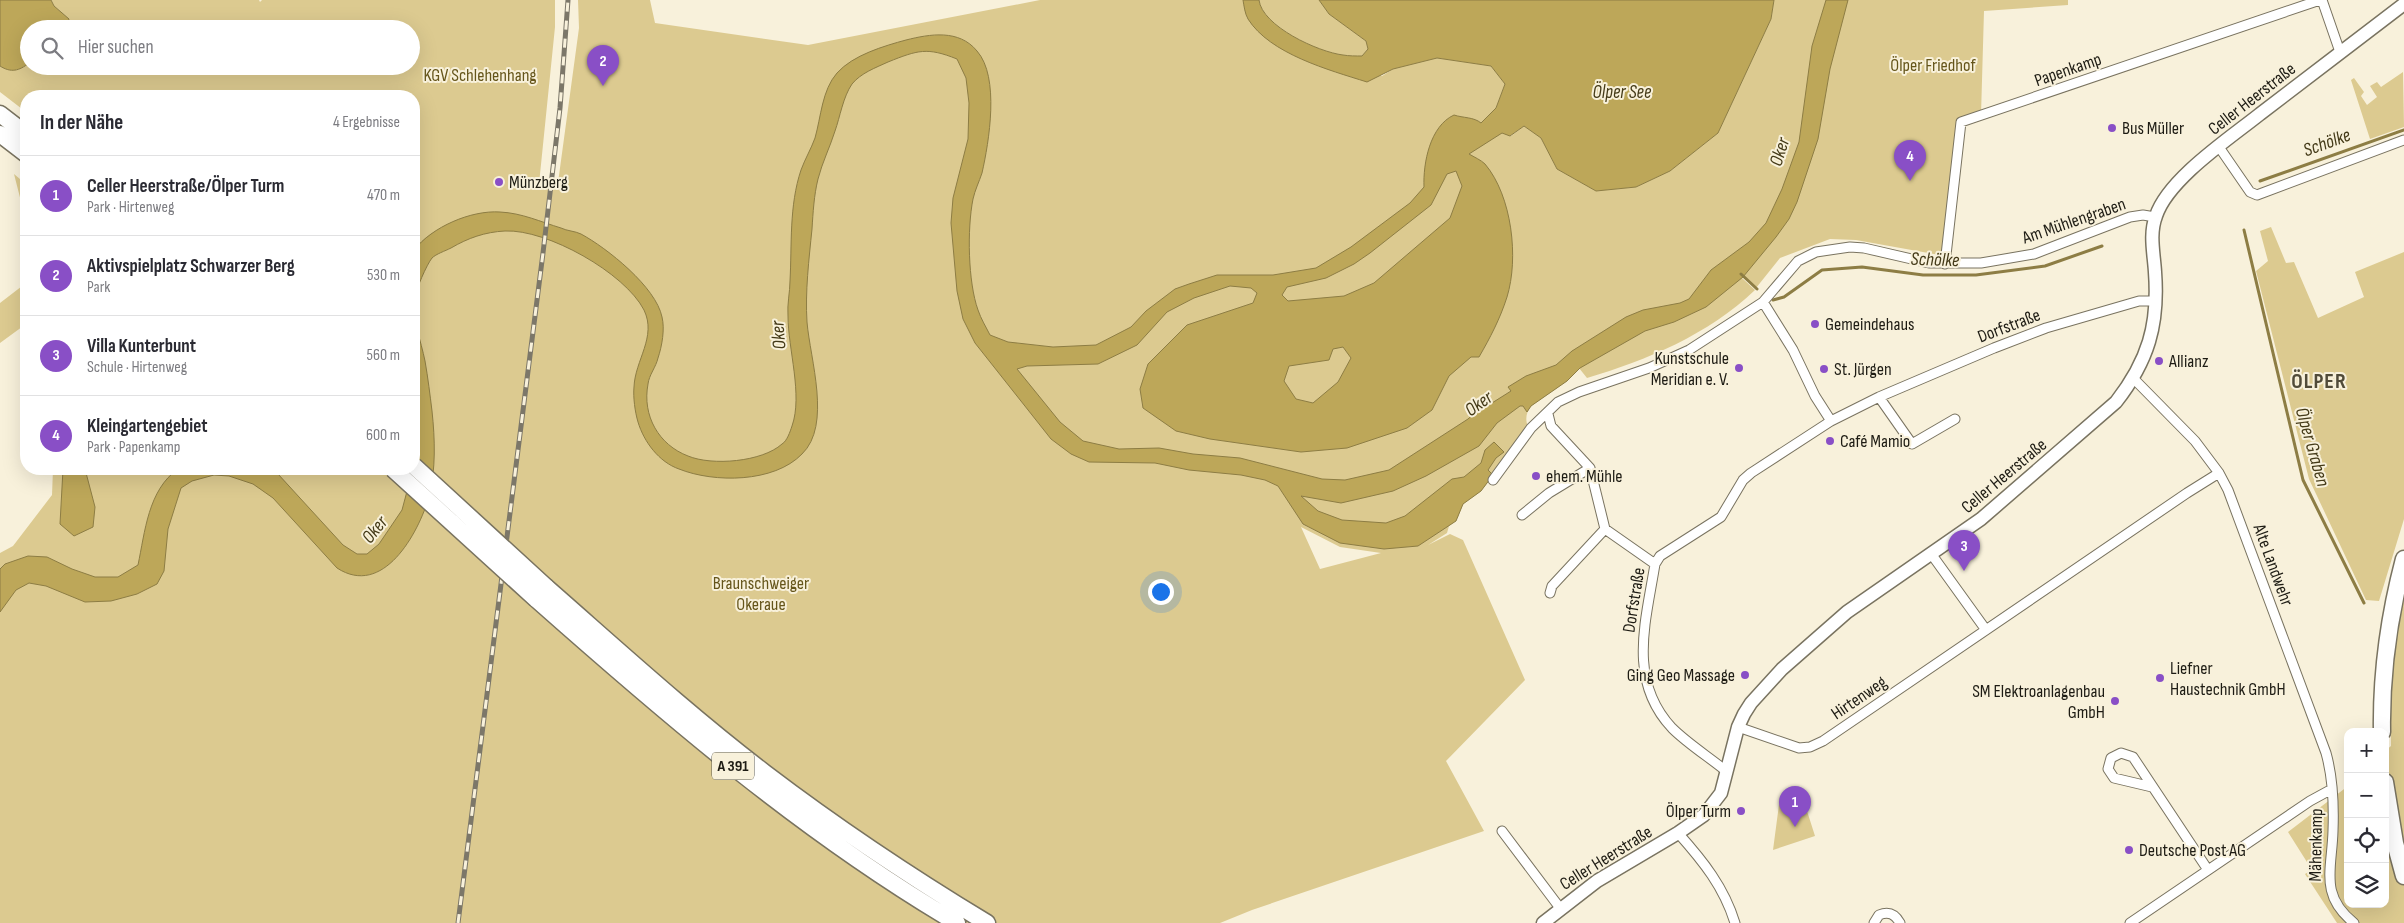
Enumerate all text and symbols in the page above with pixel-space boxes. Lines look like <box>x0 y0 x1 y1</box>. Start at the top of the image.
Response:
search box <box>20 20 420 75</box>
icon: search <box>38 34 66 62</box>
text: Hier suchen <box>78 36 154 59</box>
pin: 2 <box>587 45 619 86</box>
street label: Papenkamp <box>2032 49 2104 91</box>
park label: Ölper Friedhof <box>1890 55 1976 76</box>
street label: Celler Heerstraße <box>2204 58 2300 140</box>
park label: KGV Schlehenhang <box>423 65 537 86</box>
water label: Ölper See <box>1593 81 1652 104</box>
text: In der Nähe <box>40 110 123 135</box>
text: 4 Ergebnisse <box>333 113 400 132</box>
place label: Bus Müller <box>2122 118 2184 139</box>
marker: Bus Müller <box>2106 122 2118 134</box>
water label: Schölke <box>2300 124 2354 162</box>
water label: Oker <box>1765 134 1795 169</box>
pin: 4 <box>1894 140 1926 181</box>
place label: Münzberg <box>509 172 568 193</box>
text: Celler Heerstraße/Ölper Turm <box>87 175 284 198</box>
marker: Münzberg <box>493 176 505 188</box>
text: 1 <box>53 186 59 205</box>
text: 470 m <box>367 186 400 205</box>
street label: Am Mühlengraben <box>2019 193 2129 249</box>
text: Park · Hirtenweg <box>87 198 174 217</box>
water label: Schölke <box>1910 248 1960 272</box>
text: Aktivspielplatz Schwarzer Berg <box>87 255 295 278</box>
text: 2 <box>52 266 60 285</box>
text: 530 m <box>367 266 400 285</box>
text: Park <box>87 278 110 297</box>
street label: Dorfstraße <box>1975 304 2043 348</box>
place label: Gemeindehaus <box>1825 314 1914 335</box>
marker: Gemeindehaus <box>1809 318 1821 330</box>
water label: Oker <box>766 319 791 350</box>
text: Villa Kunterbunt <box>87 335 196 358</box>
text: 3 <box>52 346 60 365</box>
text: 560 m <box>367 346 400 365</box>
place label: Kunstschule Meridian e. V. <box>1651 348 1729 390</box>
place label: Allianz <box>2168 351 2209 372</box>
marker: Allianz <box>2153 355 2165 367</box>
text: Schule · Hirtenweg <box>87 358 187 377</box>
place label: St. Jürgen <box>1834 359 1892 380</box>
marker: Kunstschule Meridian e. V. <box>1733 362 1745 374</box>
marker: St. Jürgen <box>1818 363 1830 375</box>
district label: ÖLPER <box>2291 368 2347 395</box>
water label: Oker <box>1461 386 1498 422</box>
water label: Ölper Graben <box>2290 405 2334 489</box>
text: Kleingartengebiet <box>87 415 208 438</box>
text: 4 <box>52 426 60 445</box>
text: 600 m <box>366 426 400 445</box>
place label: Café Mamio <box>1840 431 1910 452</box>
street label: Celler Heerstraße <box>1957 434 2051 518</box>
marker: Café Mamio <box>1824 435 1836 447</box>
text: Park · Papenkamp <box>87 438 180 457</box>
place label: ehem. Mühle <box>1546 466 1623 487</box>
marker: ehem. Mühle <box>1530 470 1542 482</box>
water label: Oker <box>357 511 393 548</box>
street label: Alte Landwehr <box>2248 520 2298 609</box>
pin: 3 <box>1948 530 1980 571</box>
street label: Dorfstraße <box>1619 566 1649 634</box>
park label: Braunschweiger Okeraue <box>713 573 809 615</box>
your location <box>1148 579 1174 605</box>
place label: Liefner Haustechnik GmbH <box>2170 658 2286 700</box>
place label: Ging Geo Massage <box>1627 665 1735 686</box>
marker: Ging Geo Massage <box>1739 669 1751 681</box>
street label: Hirtenweg <box>1827 672 1891 724</box>
marker: Liefner Haustechnik GmbH <box>2154 672 2166 684</box>
place label: SM Elektroanlagenbau GmbH <box>1972 681 2105 723</box>
marker: SM Elektroanlagenbau GmbH <box>2109 695 2121 707</box>
map controls <box>2344 728 2389 908</box>
button: + <box>2344 728 2389 773</box>
road number: A 391 <box>712 752 754 779</box>
button: − <box>2344 773 2389 818</box>
pin: 1 <box>1779 786 1811 827</box>
place label: Ölper Turm <box>1666 801 1731 822</box>
marker: Ölper Turm <box>1735 805 1747 817</box>
street label: Mähenkamp <box>2305 808 2327 882</box>
button: locate <box>2344 818 2389 863</box>
street label: Celler Heerstraße <box>1556 821 1656 895</box>
place label: Deutsche Post AG <box>2139 840 2246 861</box>
marker: Deutsche Post AG <box>2123 844 2135 856</box>
button: layers <box>2344 863 2389 908</box>

